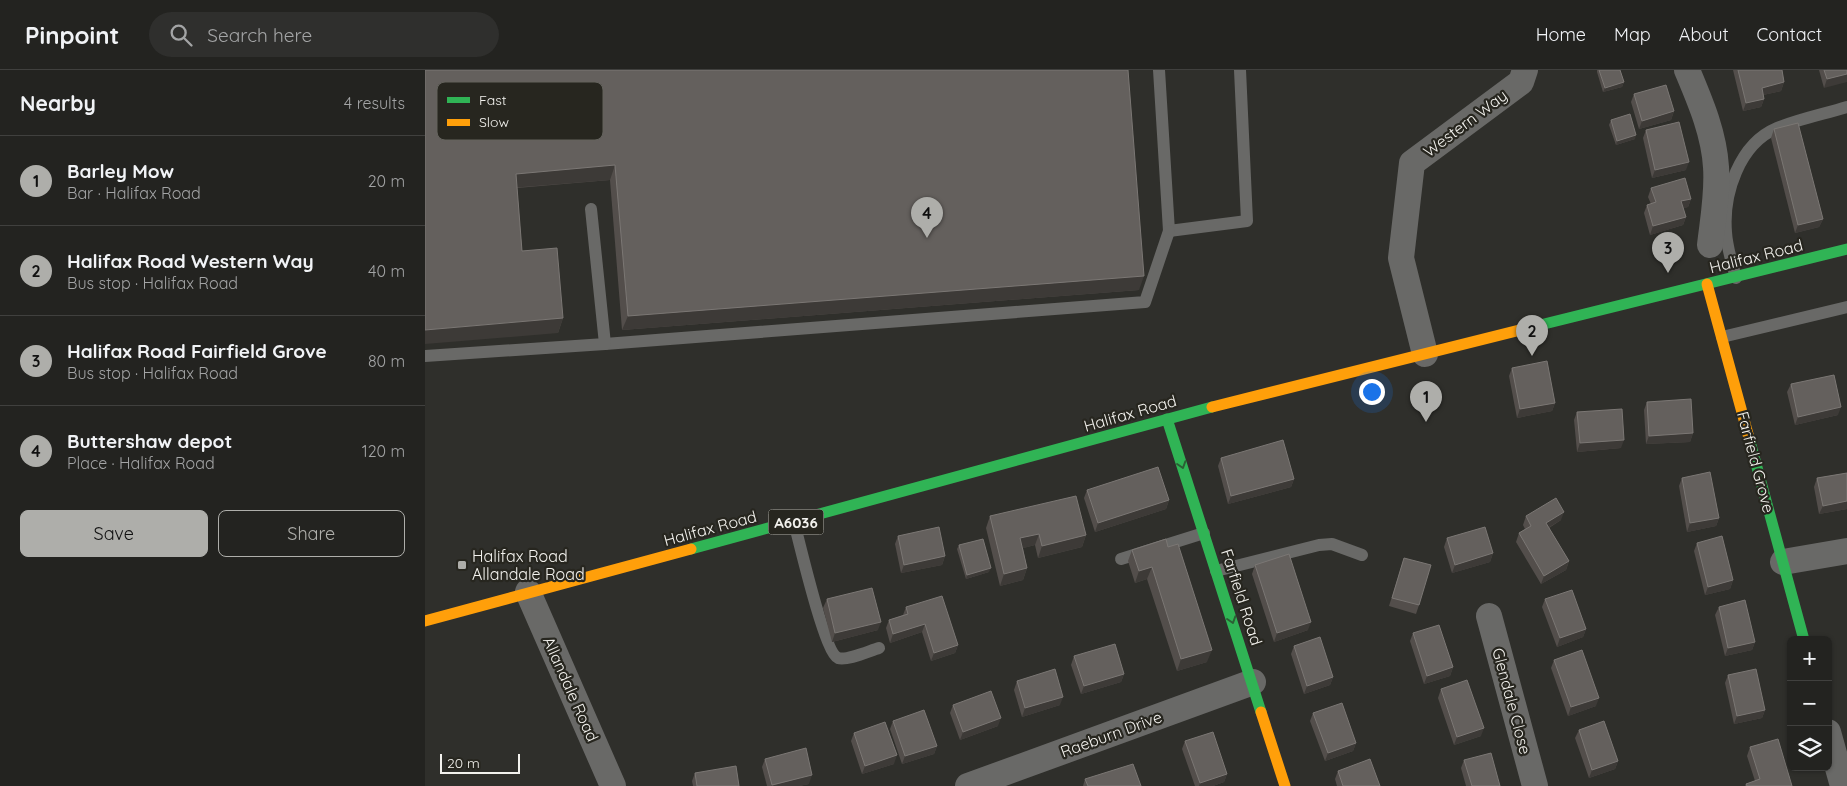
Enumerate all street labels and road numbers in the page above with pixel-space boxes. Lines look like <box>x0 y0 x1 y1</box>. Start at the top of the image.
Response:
street label: Western Way <box>1419 85 1511 161</box>
street label: Halifax Road <box>1707 235 1805 277</box>
street label: Halifax Road <box>1081 390 1179 436</box>
street label: Farfield Grove <box>1733 409 1779 515</box>
street label: Halifax Road <box>661 506 759 550</box>
road number: A6036 <box>769 510 823 534</box>
street label: Farfield Road <box>1217 546 1267 648</box>
street label: Allandale Road <box>539 633 603 745</box>
street label: Glendale Close <box>1488 646 1536 756</box>
street label: Raeburn Drive <box>1057 706 1165 762</box>

